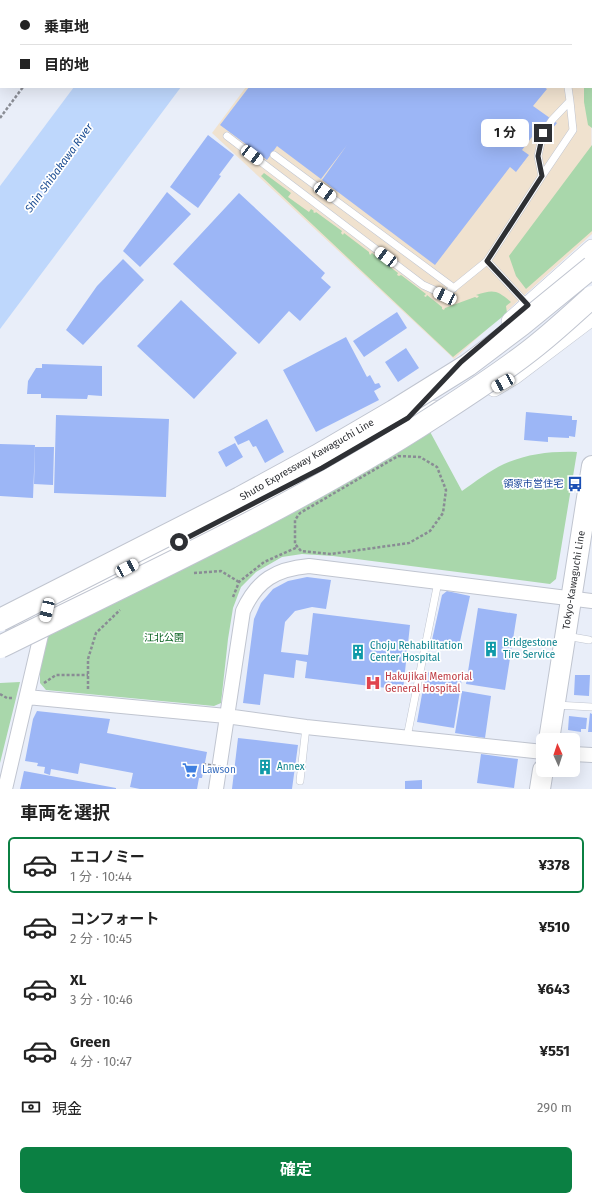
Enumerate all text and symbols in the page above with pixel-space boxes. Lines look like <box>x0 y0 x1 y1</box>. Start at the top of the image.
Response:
text: 乗車地 <box>44 18 89 36</box>
text: 目的地 <box>44 56 89 74</box>
callout: 1 分 <box>481 119 529 147</box>
water label: Shin Shibakawa River <box>22 120 96 216</box>
route end <box>534 124 552 142</box>
text: 1 分 <box>494 125 516 140</box>
car <box>239 143 265 167</box>
car <box>312 180 338 204</box>
car <box>373 245 399 269</box>
car <box>432 285 458 307</box>
car <box>490 372 516 394</box>
street label: Shuto Expressway Kawaguchi Line <box>238 417 376 503</box>
bus stop icon: 領家市営住宅 <box>566 475 584 493</box>
place label: 領家市営住宅 <box>503 478 563 490</box>
street label: Tokyo-Kawaguchi Line <box>560 530 588 630</box>
route start <box>170 533 188 551</box>
car <box>114 557 140 579</box>
car <box>38 597 56 623</box>
park label: 江北公園 <box>144 632 184 644</box>
place label: Bridgestone Tire Service <box>503 637 558 661</box>
place label: Choju Rehabilitation Center Hospital <box>370 640 463 664</box>
building icon: Bridgestone Tire Service <box>482 640 500 658</box>
building icon: Choju Rehabilitation Center Hospital <box>349 643 367 661</box>
place label: Hakujikai Memorial General Hospital <box>385 671 472 695</box>
hospital icon: Hakujikai Memorial General Hospital <box>364 674 382 692</box>
north arrow <box>536 733 580 777</box>
map controls <box>536 733 580 777</box>
building icon: Annex <box>256 758 274 776</box>
supermarket icon: Lawson <box>181 761 199 779</box>
place label: Annex <box>277 761 305 773</box>
place label: Lawson <box>202 764 236 776</box>
text: 車両を選択 <box>20 802 110 824</box>
icon: car <box>22 847 58 883</box>
text: エコノミー <box>70 848 145 866</box>
text: ¥378 <box>538 856 570 874</box>
text: 1 分 · 10:44 <box>70 869 132 884</box>
icon: car <box>22 909 58 945</box>
text: コンフォート <box>70 910 160 928</box>
text: ¥510 <box>539 918 570 936</box>
text: 2 分 · 10:45 <box>70 931 132 946</box>
icon: car <box>22 971 58 1007</box>
text: XL <box>70 971 86 989</box>
text: ¥643 <box>537 980 570 998</box>
text: 3 分 · 10:46 <box>70 992 133 1007</box>
icon: car <box>22 1033 58 1069</box>
text: Green <box>70 1033 110 1051</box>
text: ¥551 <box>540 1042 570 1060</box>
text: 4 分 · 10:47 <box>70 1054 132 1069</box>
icon: cash <box>20 1096 42 1118</box>
text: 現金 <box>52 1100 82 1118</box>
text: 290 m <box>537 1100 572 1115</box>
button: 確定 <box>20 1147 572 1193</box>

